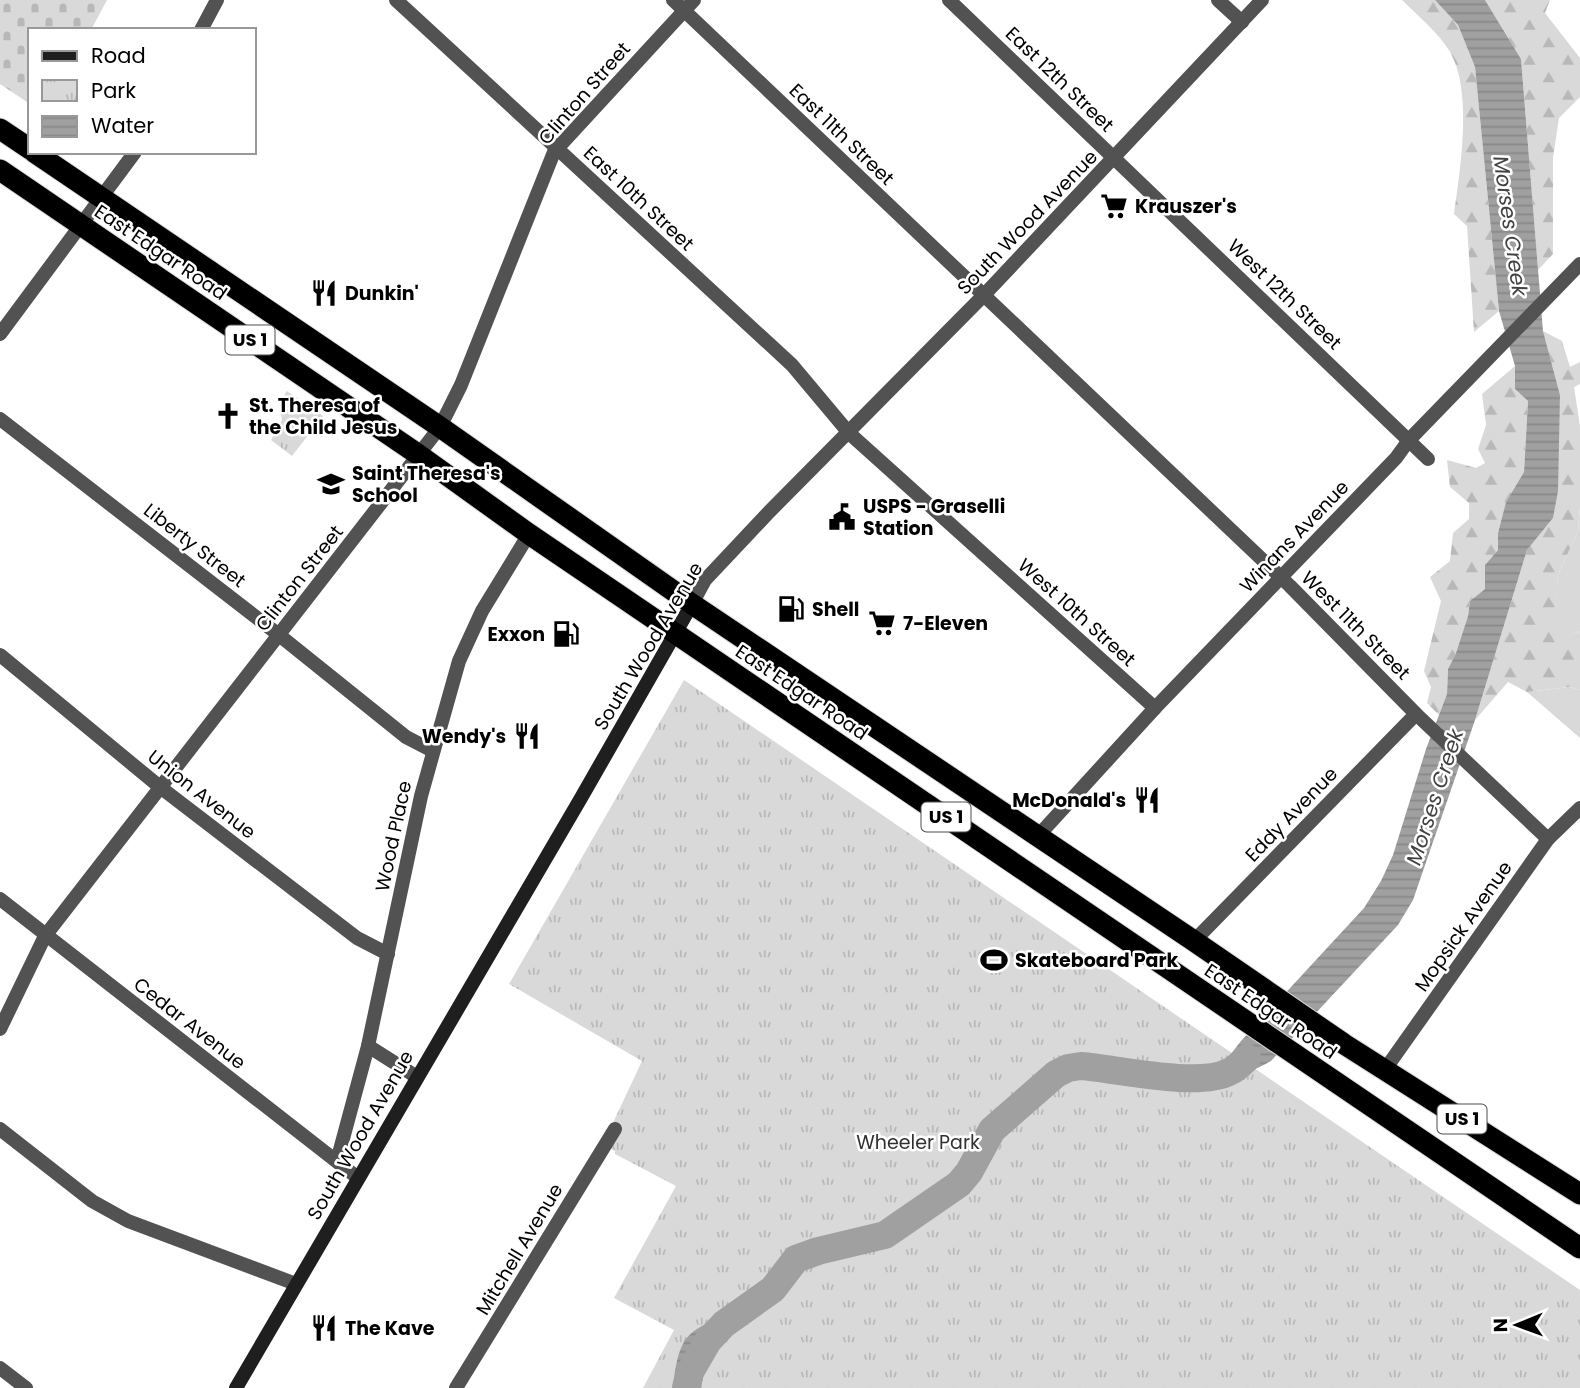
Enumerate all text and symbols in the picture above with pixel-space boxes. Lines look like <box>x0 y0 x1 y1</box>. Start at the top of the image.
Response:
street label: East 12th Street <box>999 21 1120 138</box>
legend <box>28 28 256 154</box>
street label: Clinton Street <box>532 36 637 151</box>
text: Road <box>91 41 146 70</box>
text: Park <box>91 76 136 105</box>
street label: East 11th Street <box>783 77 900 192</box>
text: Water <box>91 111 154 140</box>
street label: East 10th Street <box>577 140 700 257</box>
street label: South Wood Avenue <box>951 144 1104 301</box>
water label: Morses Creek <box>1486 154 1535 299</box>
supermarket icon: Krauszer's <box>1099 191 1129 221</box>
place label: Krauszer's <box>1135 193 1237 220</box>
street label: East Edgar Road <box>89 198 232 307</box>
street label: West 12th Street <box>1222 233 1348 356</box>
restaurant icon: Dunkin' <box>309 278 339 308</box>
place label: Dunkin' <box>345 280 419 307</box>
road number: US 1 <box>226 326 274 354</box>
place label: St. Theresa of the Child Jesus <box>249 392 397 441</box>
church icon: St. Theresa of the Child Jesus <box>213 401 243 431</box>
place label: Saint Theresa's School <box>352 460 501 509</box>
school or university icon: Saint Theresa's School <box>316 469 346 499</box>
street label: Winans Avenue <box>1234 474 1355 598</box>
place label: USPS - Graselli Station <box>863 493 1005 542</box>
street label: Liberty Street <box>138 497 251 594</box>
public building icon: USPS - Graselli Station <box>827 502 857 532</box>
street label: Clinton Street <box>249 519 350 637</box>
street label: West 10th Street <box>1012 552 1142 673</box>
street label: South Wood Avenue <box>587 557 709 735</box>
street label: West 11th Street <box>1295 565 1416 686</box>
fuel station icon: Shell <box>776 594 806 624</box>
place label: Shell <box>812 596 859 623</box>
supermarket icon: 7-Eleven <box>867 608 897 638</box>
place label: 7-Eleven <box>903 610 988 637</box>
fuel station icon: Exxon <box>551 619 581 649</box>
place label: Exxon <box>487 621 545 648</box>
street label: East Edgar Road <box>730 638 873 747</box>
restaurant icon: Wendy's <box>512 721 542 751</box>
place label: Wendy's <box>422 723 506 750</box>
water label: Morses Creek <box>1399 724 1471 869</box>
street label: Union Avenue <box>142 744 261 845</box>
street label: Eddy Avenue <box>1239 761 1344 868</box>
street label: Wood Place <box>369 778 418 894</box>
restaurant icon: McDonald's <box>1132 785 1162 815</box>
place label: McDonald's <box>1012 787 1126 814</box>
road number: US 1 <box>922 802 970 832</box>
street label: Mopsick Avenue <box>1408 856 1519 997</box>
sports icon: Skateboard Park <box>979 945 1009 975</box>
place label: Skateboard Park <box>1015 947 1179 974</box>
street label: East Edgar Road <box>1199 957 1342 1066</box>
street label: Cedar Avenue <box>128 971 251 1076</box>
street label: South Wood Avenue <box>301 1045 420 1225</box>
road number: US 1 <box>1438 1104 1486 1134</box>
park label: Wheeler Park <box>856 1129 980 1156</box>
street label: Mitchell Avenue <box>469 1178 569 1320</box>
north arrow <box>1482 1290 1552 1360</box>
restaurant icon: The Kave <box>309 1313 339 1343</box>
place label: The Kave <box>345 1315 435 1342</box>
text: N <box>1487 1318 1514 1333</box>

